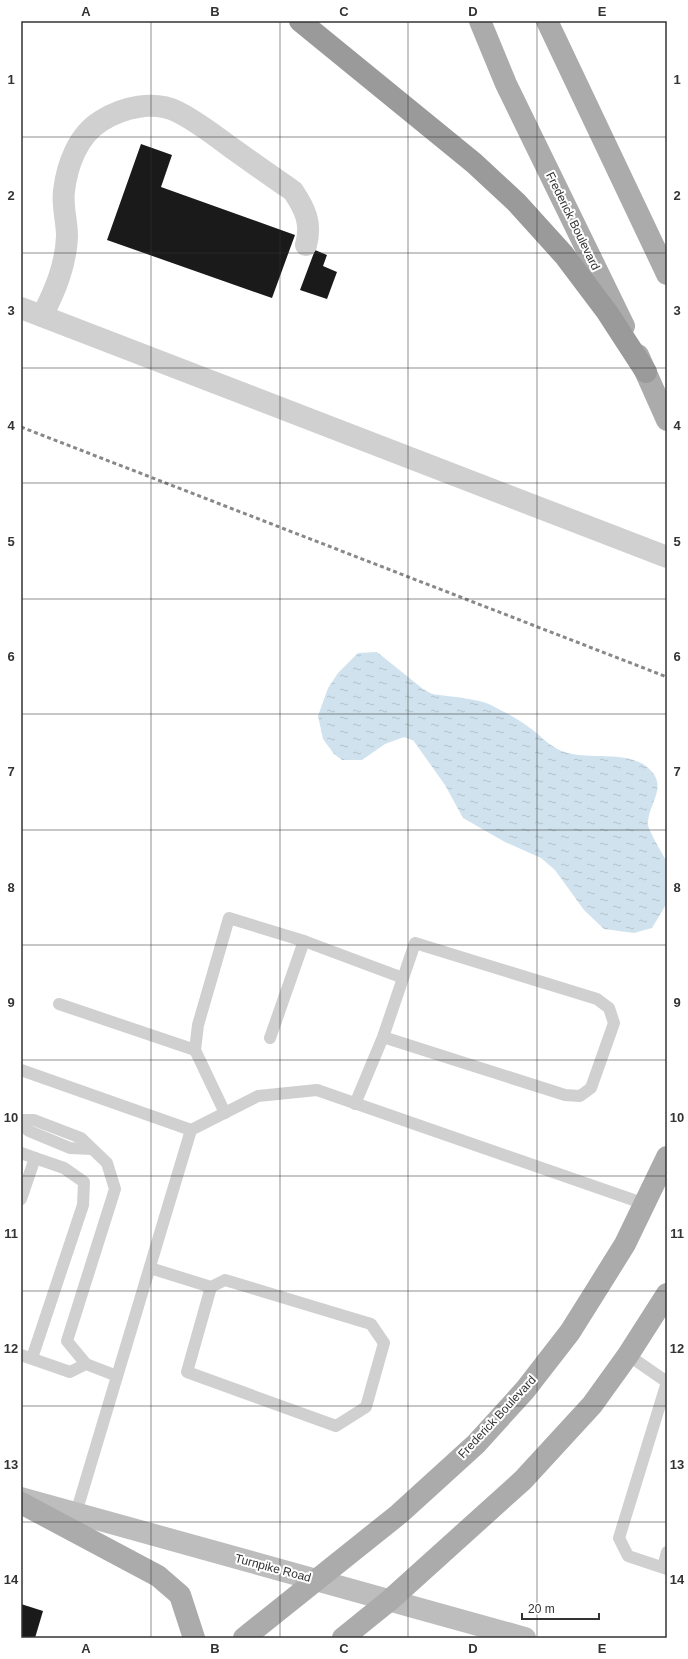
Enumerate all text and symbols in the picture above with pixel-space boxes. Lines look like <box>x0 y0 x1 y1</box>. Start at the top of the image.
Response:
text: A <box>81 4 91 19</box>
text: B <box>210 4 220 19</box>
text: C <box>339 4 349 19</box>
text: D <box>468 4 478 19</box>
text: E <box>598 4 607 19</box>
text: 1 <box>7 72 15 87</box>
text: 1 <box>673 72 681 87</box>
street label: Frederick Boulevard <box>543 170 603 272</box>
text: 2 <box>7 188 15 203</box>
text: 2 <box>673 188 681 203</box>
text: 3 <box>7 303 15 318</box>
text: 3 <box>673 303 681 318</box>
text: 4 <box>7 418 15 433</box>
text: 4 <box>673 418 681 433</box>
text: 5 <box>7 534 15 549</box>
text: 5 <box>673 534 681 549</box>
text: 6 <box>7 649 15 664</box>
text: 6 <box>673 649 681 664</box>
text: 7 <box>7 764 15 779</box>
text: 7 <box>673 764 681 779</box>
text: 8 <box>7 880 15 895</box>
text: 8 <box>673 880 681 895</box>
text: 9 <box>7 995 15 1010</box>
text: 9 <box>673 995 681 1010</box>
text: 10 <box>4 1110 18 1125</box>
text: 10 <box>670 1110 684 1125</box>
text: 11 <box>4 1226 18 1241</box>
text: 11 <box>670 1226 684 1241</box>
text: 12 <box>4 1341 18 1356</box>
text: 12 <box>670 1341 684 1356</box>
street label: Frederick Boulevard <box>455 1373 539 1461</box>
text: 13 <box>4 1457 18 1472</box>
text: 13 <box>670 1457 684 1472</box>
street label: Turnpike Road <box>233 1551 313 1585</box>
text: 14 <box>4 1572 19 1587</box>
text: 14 <box>670 1572 685 1587</box>
scale bar <box>522 1595 599 1621</box>
text: 20 m <box>528 1602 555 1616</box>
text: A <box>81 1641 91 1656</box>
text: B <box>210 1641 220 1656</box>
text: C <box>339 1641 349 1656</box>
text: D <box>468 1641 478 1656</box>
text: E <box>598 1641 607 1656</box>

